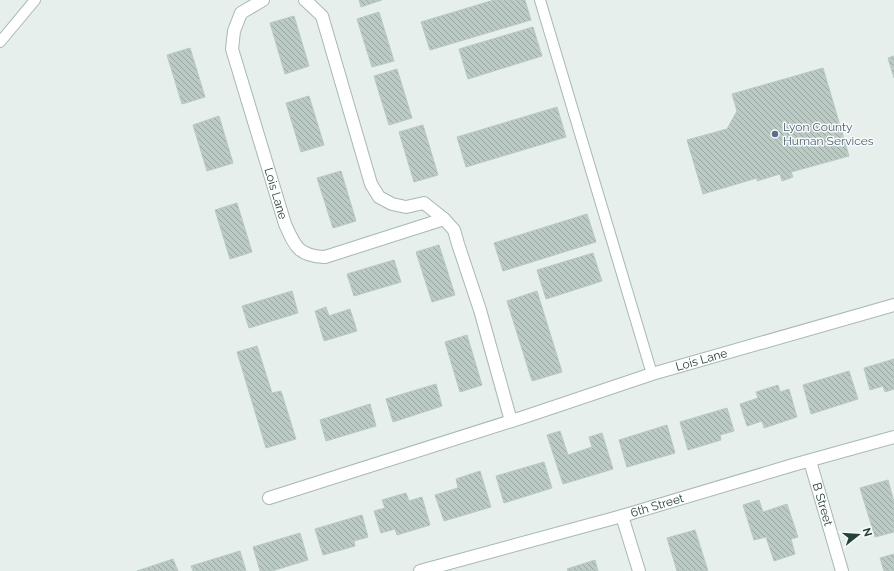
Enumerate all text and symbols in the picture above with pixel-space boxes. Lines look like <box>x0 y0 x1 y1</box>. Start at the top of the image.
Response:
place label: Lyon County Human Services <box>783 120 874 148</box>
marker: Lyon County Human Services <box>770 129 780 139</box>
street label: Lois Lane <box>261 166 290 221</box>
street label: Lois Lane <box>674 346 729 374</box>
street label: B Street <box>810 481 835 527</box>
street label: 6th Street <box>629 491 685 520</box>
north arrow <box>838 515 878 555</box>
text: N <box>860 526 875 538</box>

